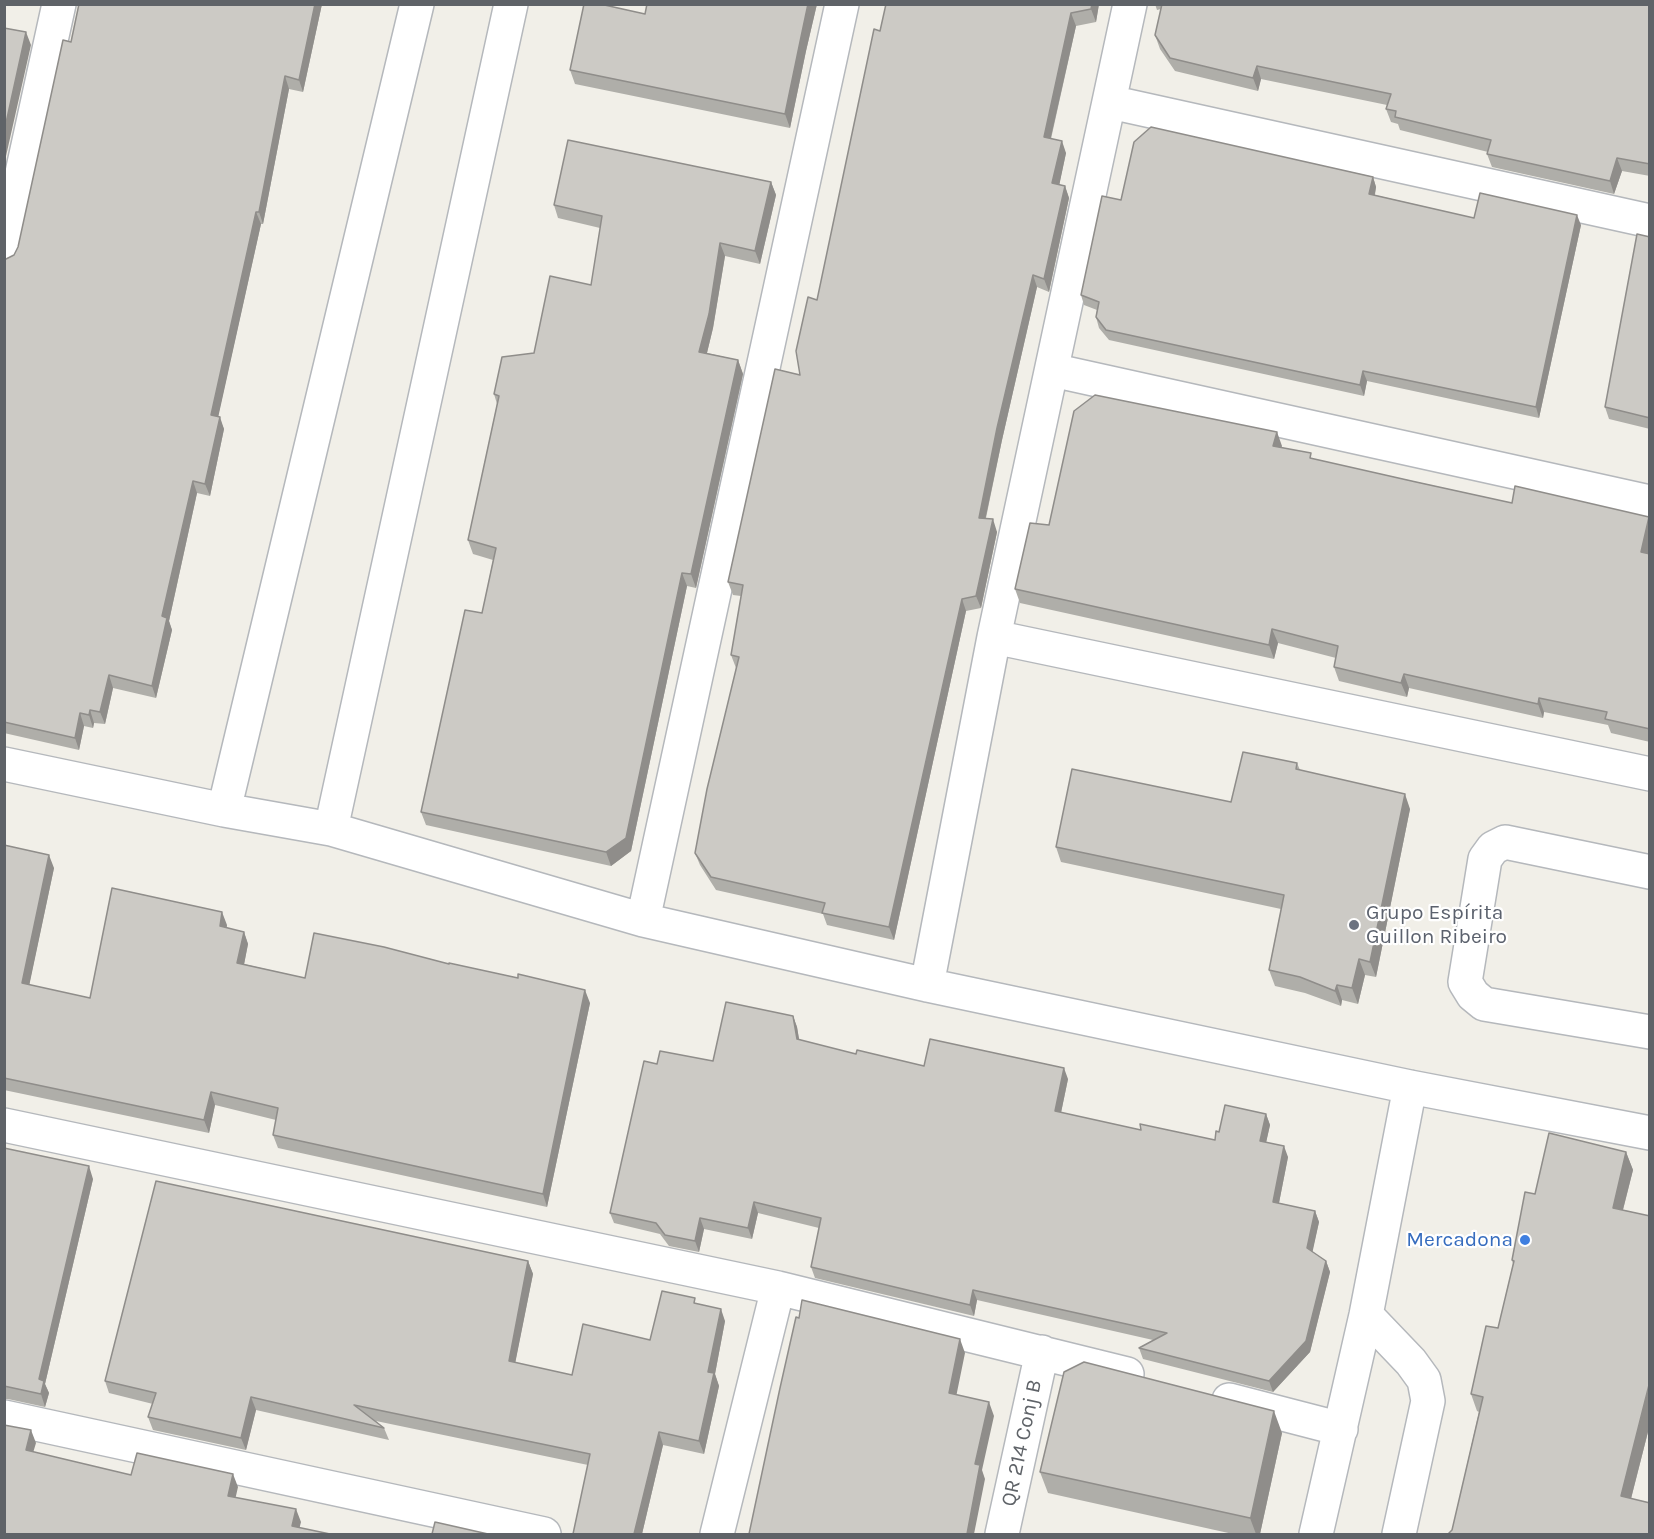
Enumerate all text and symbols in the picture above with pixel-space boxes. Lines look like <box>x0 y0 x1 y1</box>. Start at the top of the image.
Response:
place label: Grupo Espírita Guillon Ribeiro <box>1366 900 1507 950</box>
marker: Grupo Espírita Guillon Ribeiro <box>1347 918 1361 932</box>
place label: Mercadona <box>1406 1227 1513 1253</box>
marker: Mercadona <box>1518 1233 1532 1247</box>
street label: QR 214 Conj B <box>996 1377 1048 1509</box>

